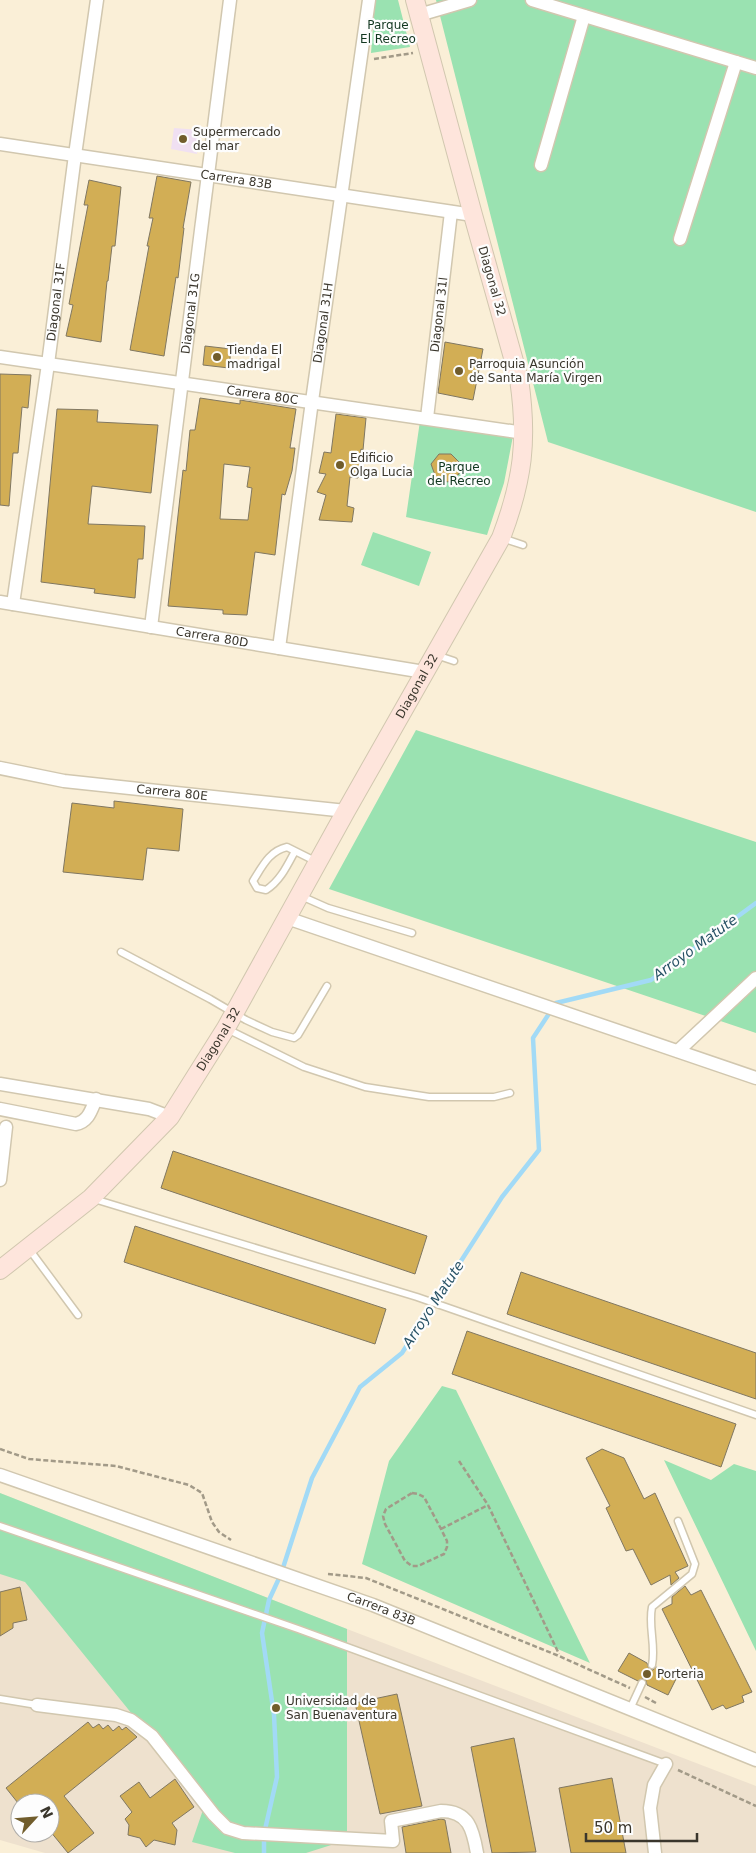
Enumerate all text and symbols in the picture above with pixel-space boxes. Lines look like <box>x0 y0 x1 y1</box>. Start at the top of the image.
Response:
park label: Parque El Recreo <box>360 18 416 46</box>
place label: Supermercado del mar <box>193 125 281 153</box>
marker: Supermercado del mar <box>177 133 189 145</box>
street label: Carrera 83B <box>200 167 273 192</box>
street label: Diagonal 32 <box>475 244 509 318</box>
street label: Diagonal 31F <box>44 262 68 342</box>
street label: Diagonal 31G <box>178 272 203 355</box>
street label: Diagonal 31I <box>428 276 450 353</box>
street label: Diagonal 31H <box>310 282 336 364</box>
place label: Tienda El madrigal <box>226 343 282 371</box>
marker: Tienda El madrigal <box>211 351 223 363</box>
place label: Parroquia Asunción de Santa María Virgen <box>469 357 602 385</box>
marker: Parroquia Asunción de Santa María Virgen <box>453 365 465 377</box>
street label: Carrera 80C <box>225 383 299 407</box>
place label: Edificio Olga Lucia <box>350 451 413 479</box>
marker: Edificio Olga Lucia <box>334 459 346 471</box>
park label: Parque del Recreo <box>427 460 491 488</box>
street label: Carrera 80D <box>175 624 249 650</box>
street label: Diagonal 32 <box>393 651 441 721</box>
street label: Carrera 80E <box>136 782 208 803</box>
water label: Arroyo Matute <box>649 911 740 983</box>
street label: Diagonal 32 <box>194 1005 243 1074</box>
water label: Arroyo Matute <box>398 1258 467 1351</box>
street label: Carrera 83B <box>345 1589 417 1628</box>
place label: Porteria <box>657 1667 704 1681</box>
marker: Porteria <box>641 1668 653 1680</box>
place label: Universidad de San Buenaventura <box>286 1694 397 1722</box>
marker: Universidad de San Buenaventura <box>270 1702 282 1714</box>
north arrow <box>10 1793 60 1843</box>
text: N <box>37 1804 56 1821</box>
scale bar <box>586 1810 697 1842</box>
text: 50 m <box>594 1819 632 1837</box>

